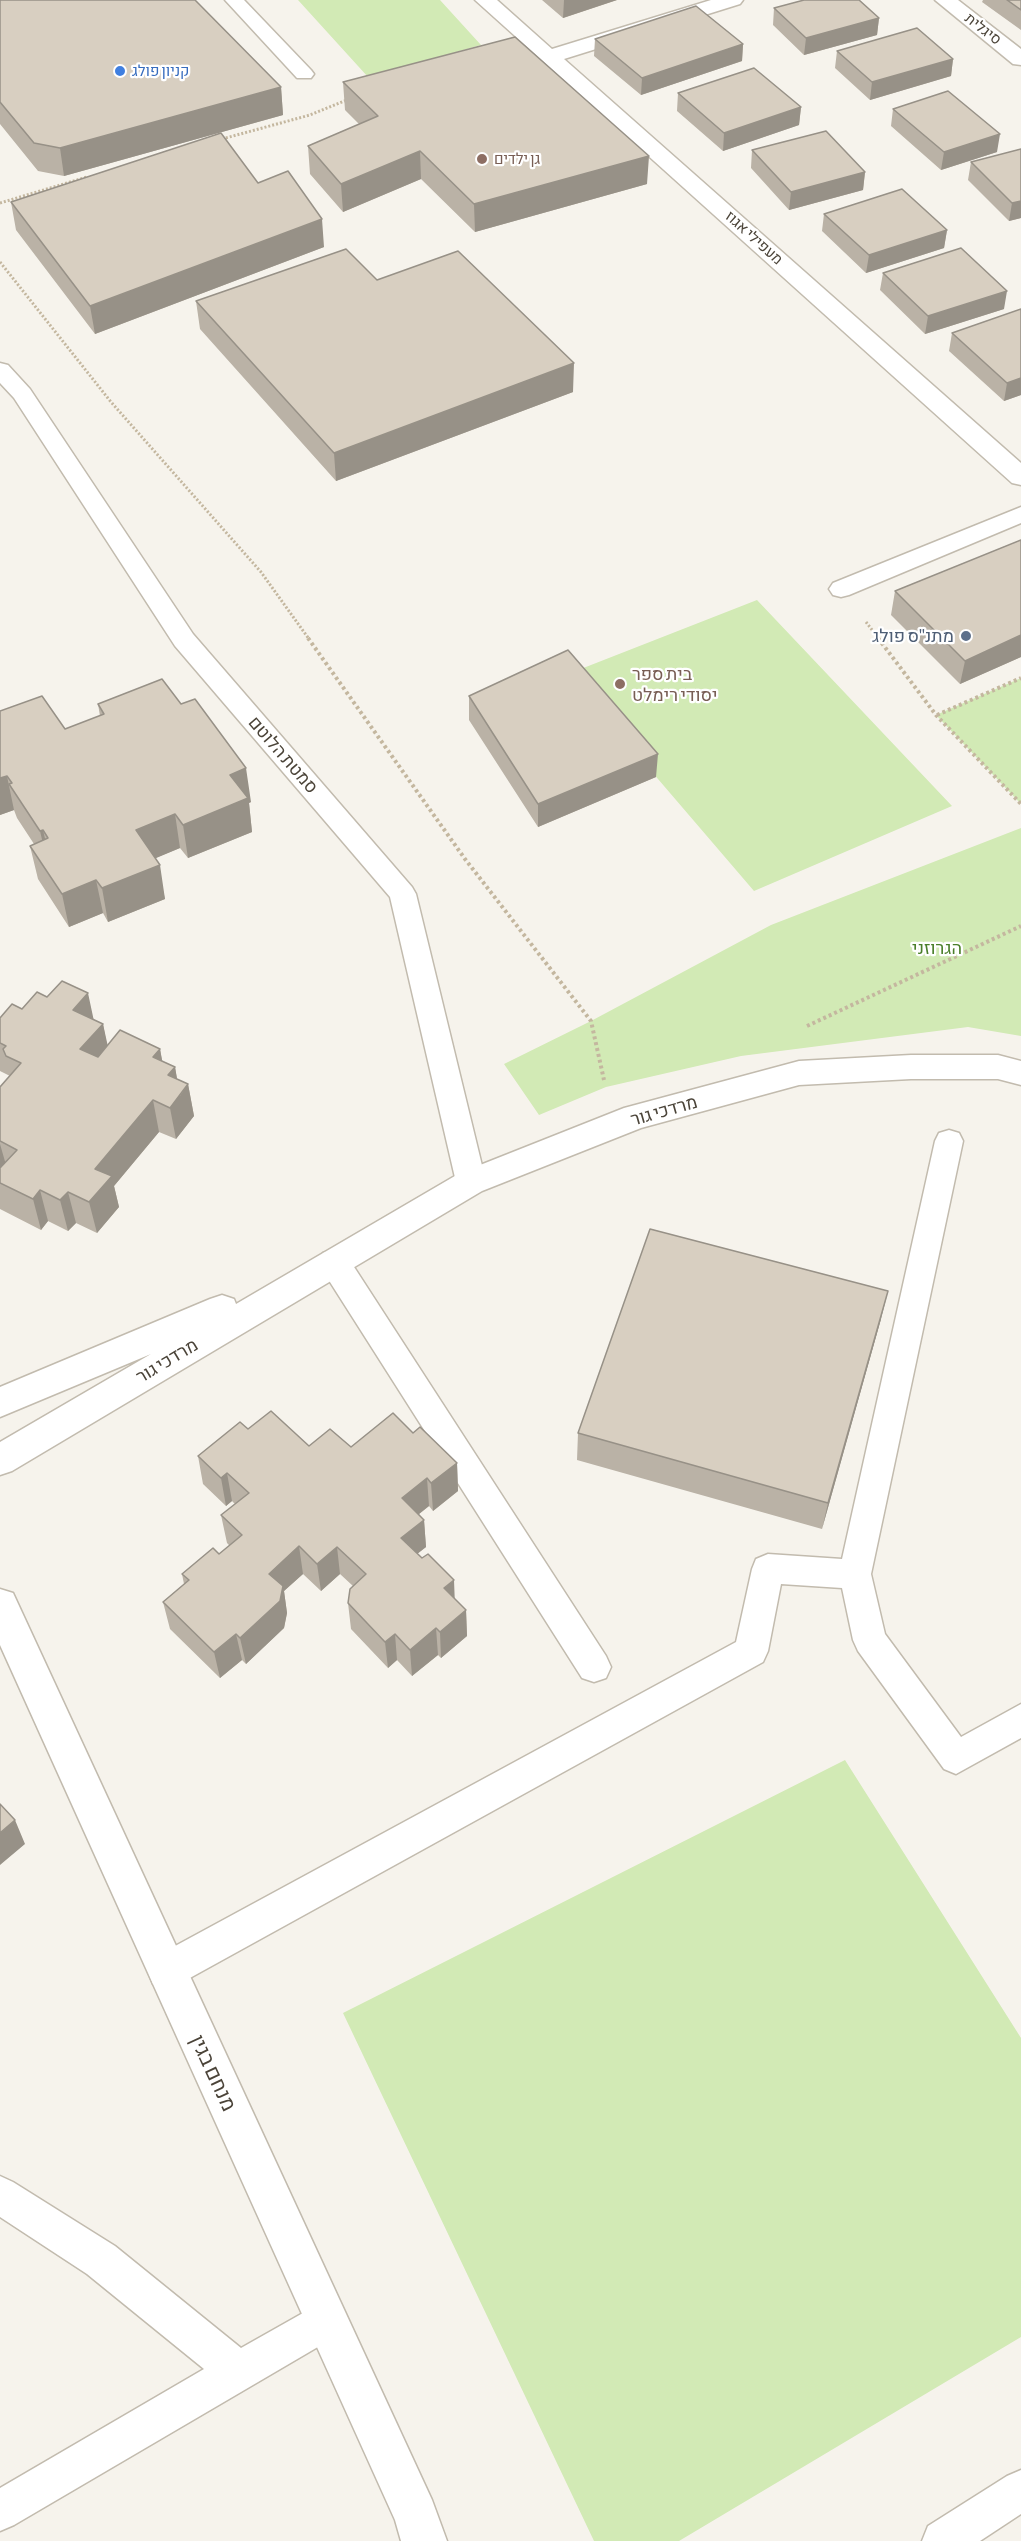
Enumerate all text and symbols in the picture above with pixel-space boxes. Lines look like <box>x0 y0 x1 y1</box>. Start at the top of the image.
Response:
street label: סיגלית <box>961 9 1005 49</box>
place label: קניון פולג <box>132 62 189 80</box>
marker: קניון פולג <box>113 64 127 78</box>
place label: גן ילדים <box>494 150 540 168</box>
marker: גן ילדים <box>475 152 489 166</box>
street label: מעפילי אגוז <box>721 207 787 269</box>
place label: מתנ"ס פולג <box>872 625 954 647</box>
marker: מתנ"ס פולג <box>959 629 973 643</box>
place label: בית ספר יסודי רימלט <box>632 663 718 706</box>
marker: בית ספר יסודי רימלט <box>613 677 627 691</box>
street label: סמטת הלוטם <box>244 712 322 798</box>
park label: הגרוזני <box>912 937 962 959</box>
street label: מרדכי גור <box>628 1091 700 1131</box>
street label: מרדכי גור <box>132 1334 202 1388</box>
street label: מנחם בגין <box>184 2031 242 2115</box>

